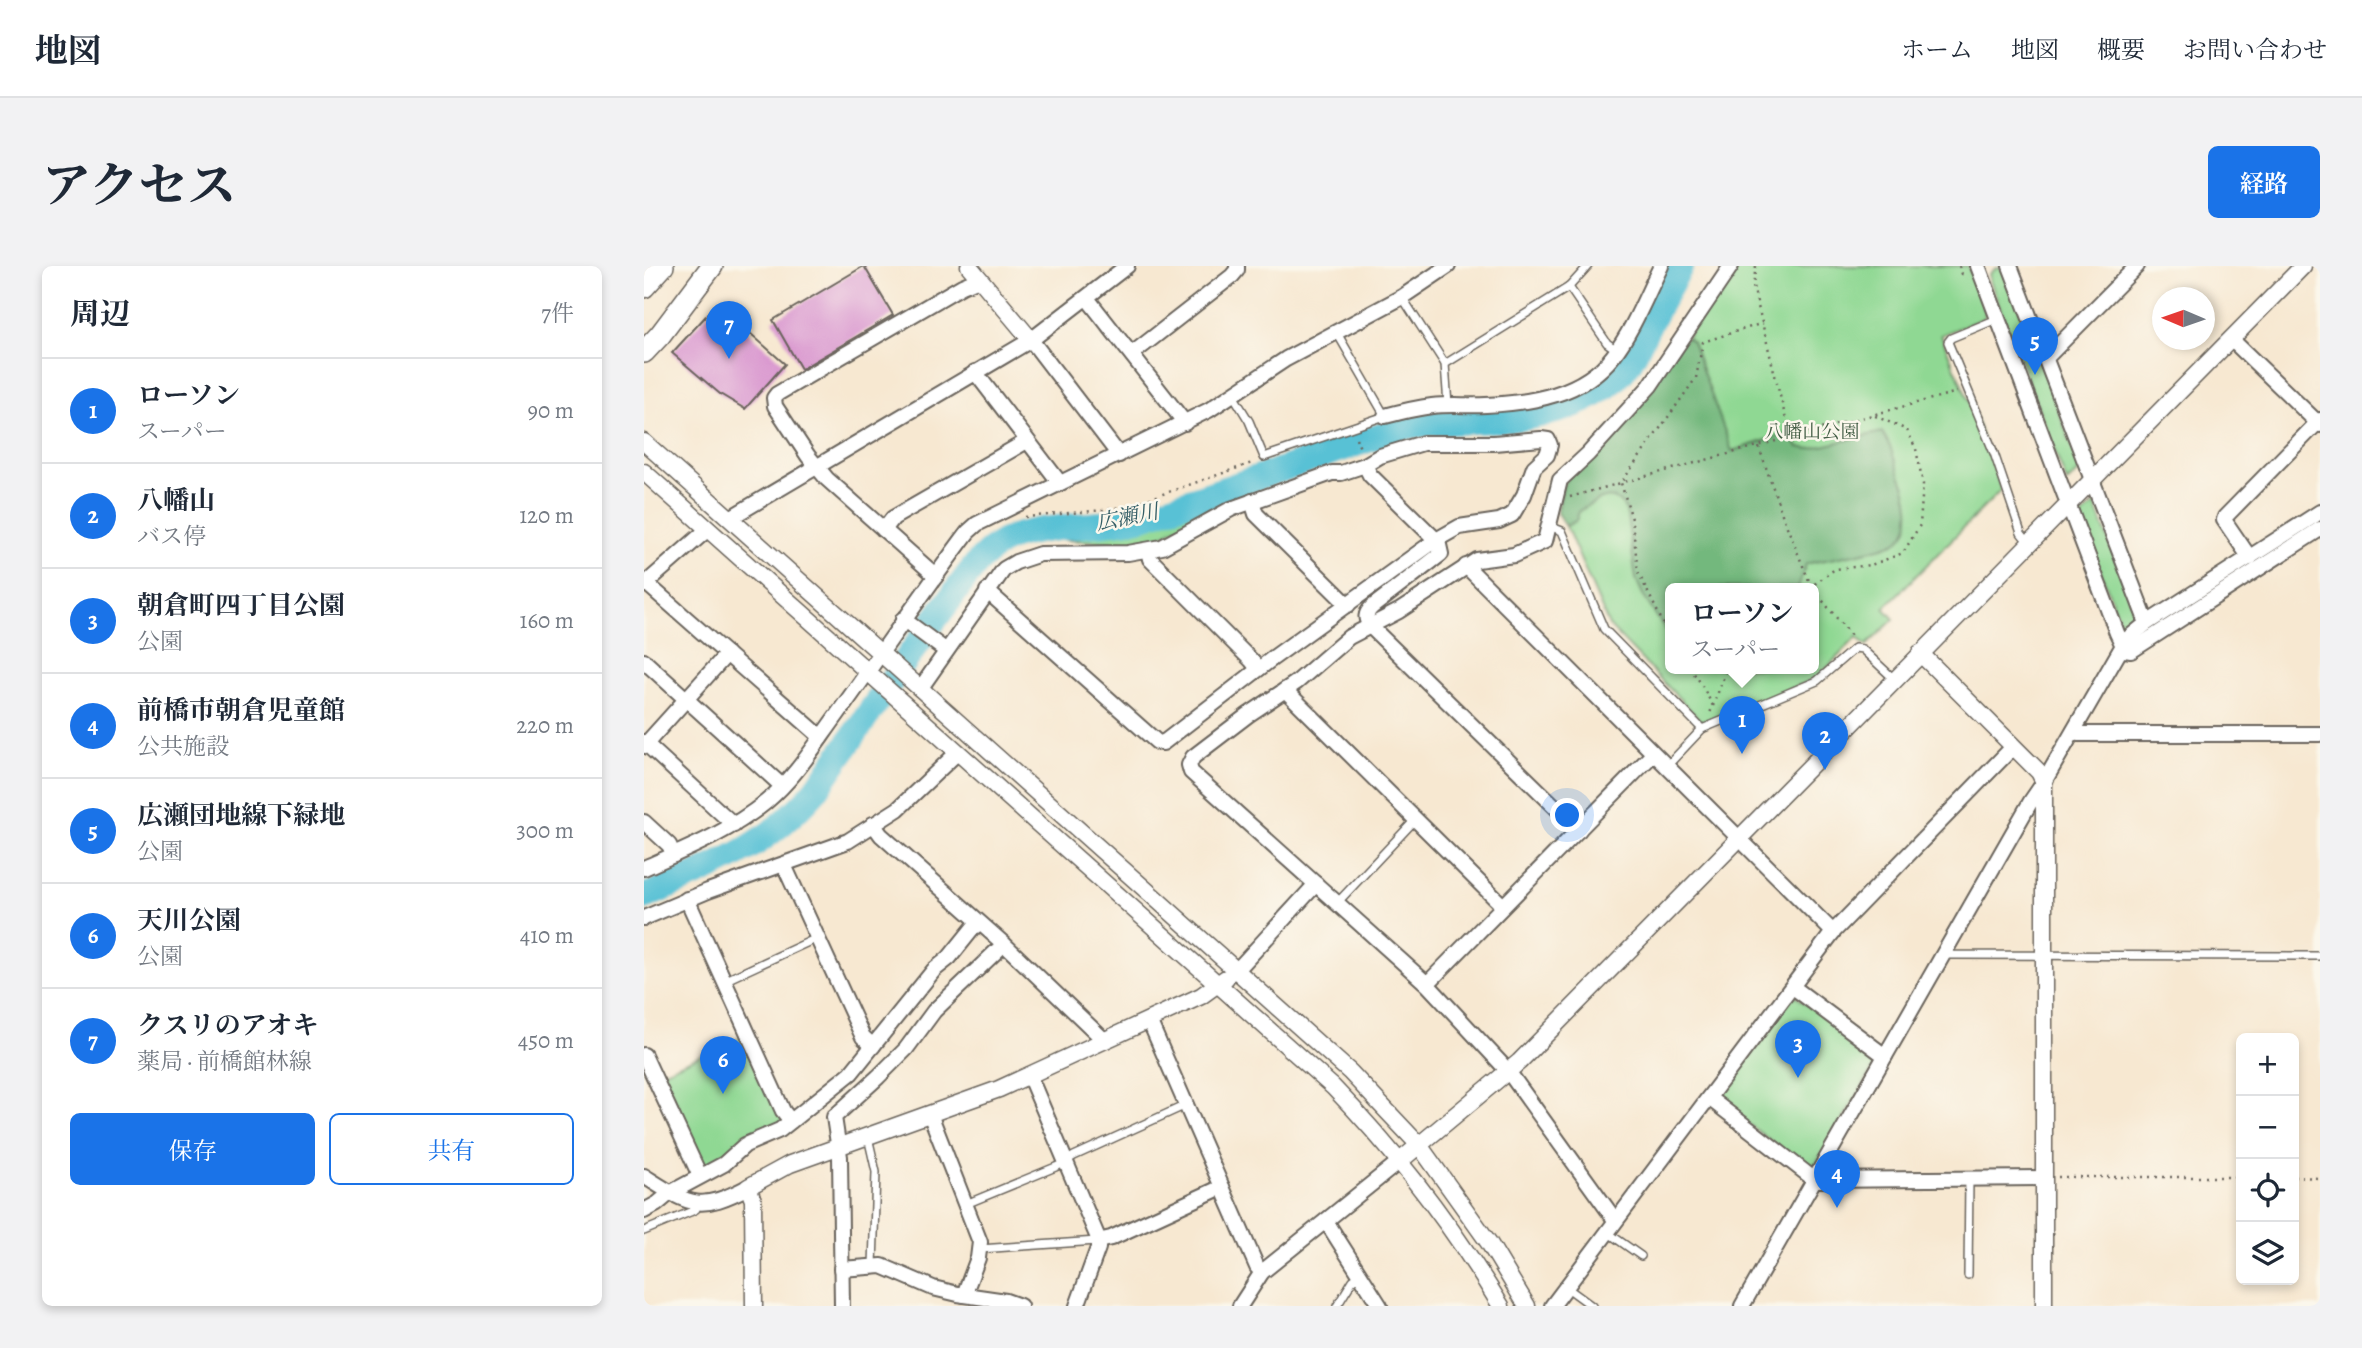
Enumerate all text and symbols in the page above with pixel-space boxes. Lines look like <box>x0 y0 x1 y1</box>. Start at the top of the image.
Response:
text: 地図 <box>35 28 101 73</box>
text: ホーム <box>1901 34 1973 66</box>
text: 地図 <box>2011 34 2059 66</box>
text: 概要 <box>2097 34 2145 66</box>
text: お問い合わせ <box>2183 34 2327 66</box>
button: 経路 <box>2208 146 2320 218</box>
text: アクセス <box>42 152 237 219</box>
north arrow <box>2152 287 2215 350</box>
text: 周辺 <box>70 294 130 334</box>
text: 7件 <box>541 298 574 329</box>
pin: 7 <box>706 301 752 359</box>
pin: 5 <box>2012 317 2058 375</box>
text: ローソン <box>137 378 240 413</box>
text: 1 <box>89 395 97 426</box>
text: 90 m <box>528 395 574 426</box>
text: スーパー <box>137 416 227 447</box>
park label: 八幡山公園 <box>1764 419 1860 445</box>
text: 八幡山 <box>137 483 215 518</box>
water label: 広瀬川 <box>1093 497 1163 537</box>
text: 2 <box>87 500 99 531</box>
text: 120 m <box>519 500 574 531</box>
text: バス停 <box>137 521 206 552</box>
popup <box>1665 583 1819 674</box>
text: 朝倉町四丁目公園 <box>137 588 345 623</box>
text: ローソン <box>1691 596 1793 631</box>
text: 3 <box>88 605 98 636</box>
text: 160 m <box>520 605 574 636</box>
text: 公園 <box>137 626 183 657</box>
text: スーパー <box>1691 634 1780 665</box>
text: 前橋市朝倉児童館 <box>137 693 345 728</box>
pin: 1 <box>1719 696 1765 754</box>
text: 4 <box>88 710 98 741</box>
text: 220 m <box>516 710 574 741</box>
pin: 2 <box>1802 712 1848 770</box>
text: 公共施設 <box>137 731 229 762</box>
text: 広瀬団地線下緑地 <box>137 798 345 833</box>
your location <box>1550 798 1584 832</box>
text: 5 <box>88 815 98 846</box>
text: 300 m <box>516 815 574 846</box>
text: 公園 <box>137 836 183 867</box>
text: 天川公園 <box>137 903 241 938</box>
text: 6 <box>88 920 98 951</box>
text: 410 m <box>520 920 574 951</box>
text: 公園 <box>137 941 183 972</box>
text: クスリのアオキ <box>137 1008 318 1043</box>
pin: 3 <box>1775 1020 1821 1078</box>
text: 7 <box>88 1025 98 1056</box>
text: 450 m <box>518 1025 574 1056</box>
map controls <box>2236 1033 2299 1285</box>
button: + <box>2236 1033 2299 1096</box>
pin: 6 <box>700 1036 746 1094</box>
text: 薬局 · 前橋館林線 <box>137 1046 312 1077</box>
button: − <box>2236 1096 2299 1159</box>
button: 保存 <box>70 1113 315 1185</box>
button: 共有 <box>329 1113 574 1185</box>
pin: 4 <box>1814 1150 1860 1208</box>
button: locate <box>2236 1159 2299 1222</box>
button: layers <box>2236 1222 2299 1285</box>

